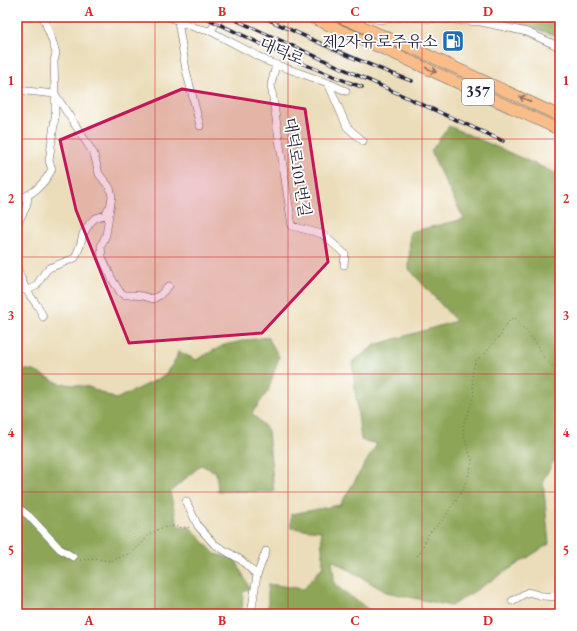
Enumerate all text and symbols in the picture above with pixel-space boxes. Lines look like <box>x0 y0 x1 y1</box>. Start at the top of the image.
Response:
text: A <box>83 3 94 20</box>
text: B <box>218 3 226 20</box>
text: C <box>350 3 360 20</box>
text: D <box>483 3 493 20</box>
fuel station icon: 제2자유로주유소 <box>440 28 466 54</box>
place label: 제2자유로주유소 <box>322 31 438 52</box>
street label: 대덕로 <box>256 33 308 70</box>
one-way arrow <box>424 67 436 74</box>
text: 1 <box>8 72 15 89</box>
text: 1 <box>563 72 570 89</box>
road number: 357 <box>462 79 494 105</box>
one-way arrow <box>519 95 531 103</box>
street label: 대덕로101번길 <box>279 116 316 218</box>
text: 2 <box>8 190 15 207</box>
text: 2 <box>563 190 570 207</box>
text: 3 <box>8 307 15 324</box>
text: 3 <box>563 307 570 324</box>
text: 4 <box>8 424 15 441</box>
text: 4 <box>563 424 570 441</box>
text: 5 <box>8 542 14 559</box>
text: 5 <box>563 542 569 559</box>
text: A <box>83 612 94 629</box>
text: B <box>218 612 226 629</box>
text: C <box>350 612 360 629</box>
text: D <box>483 612 493 629</box>

